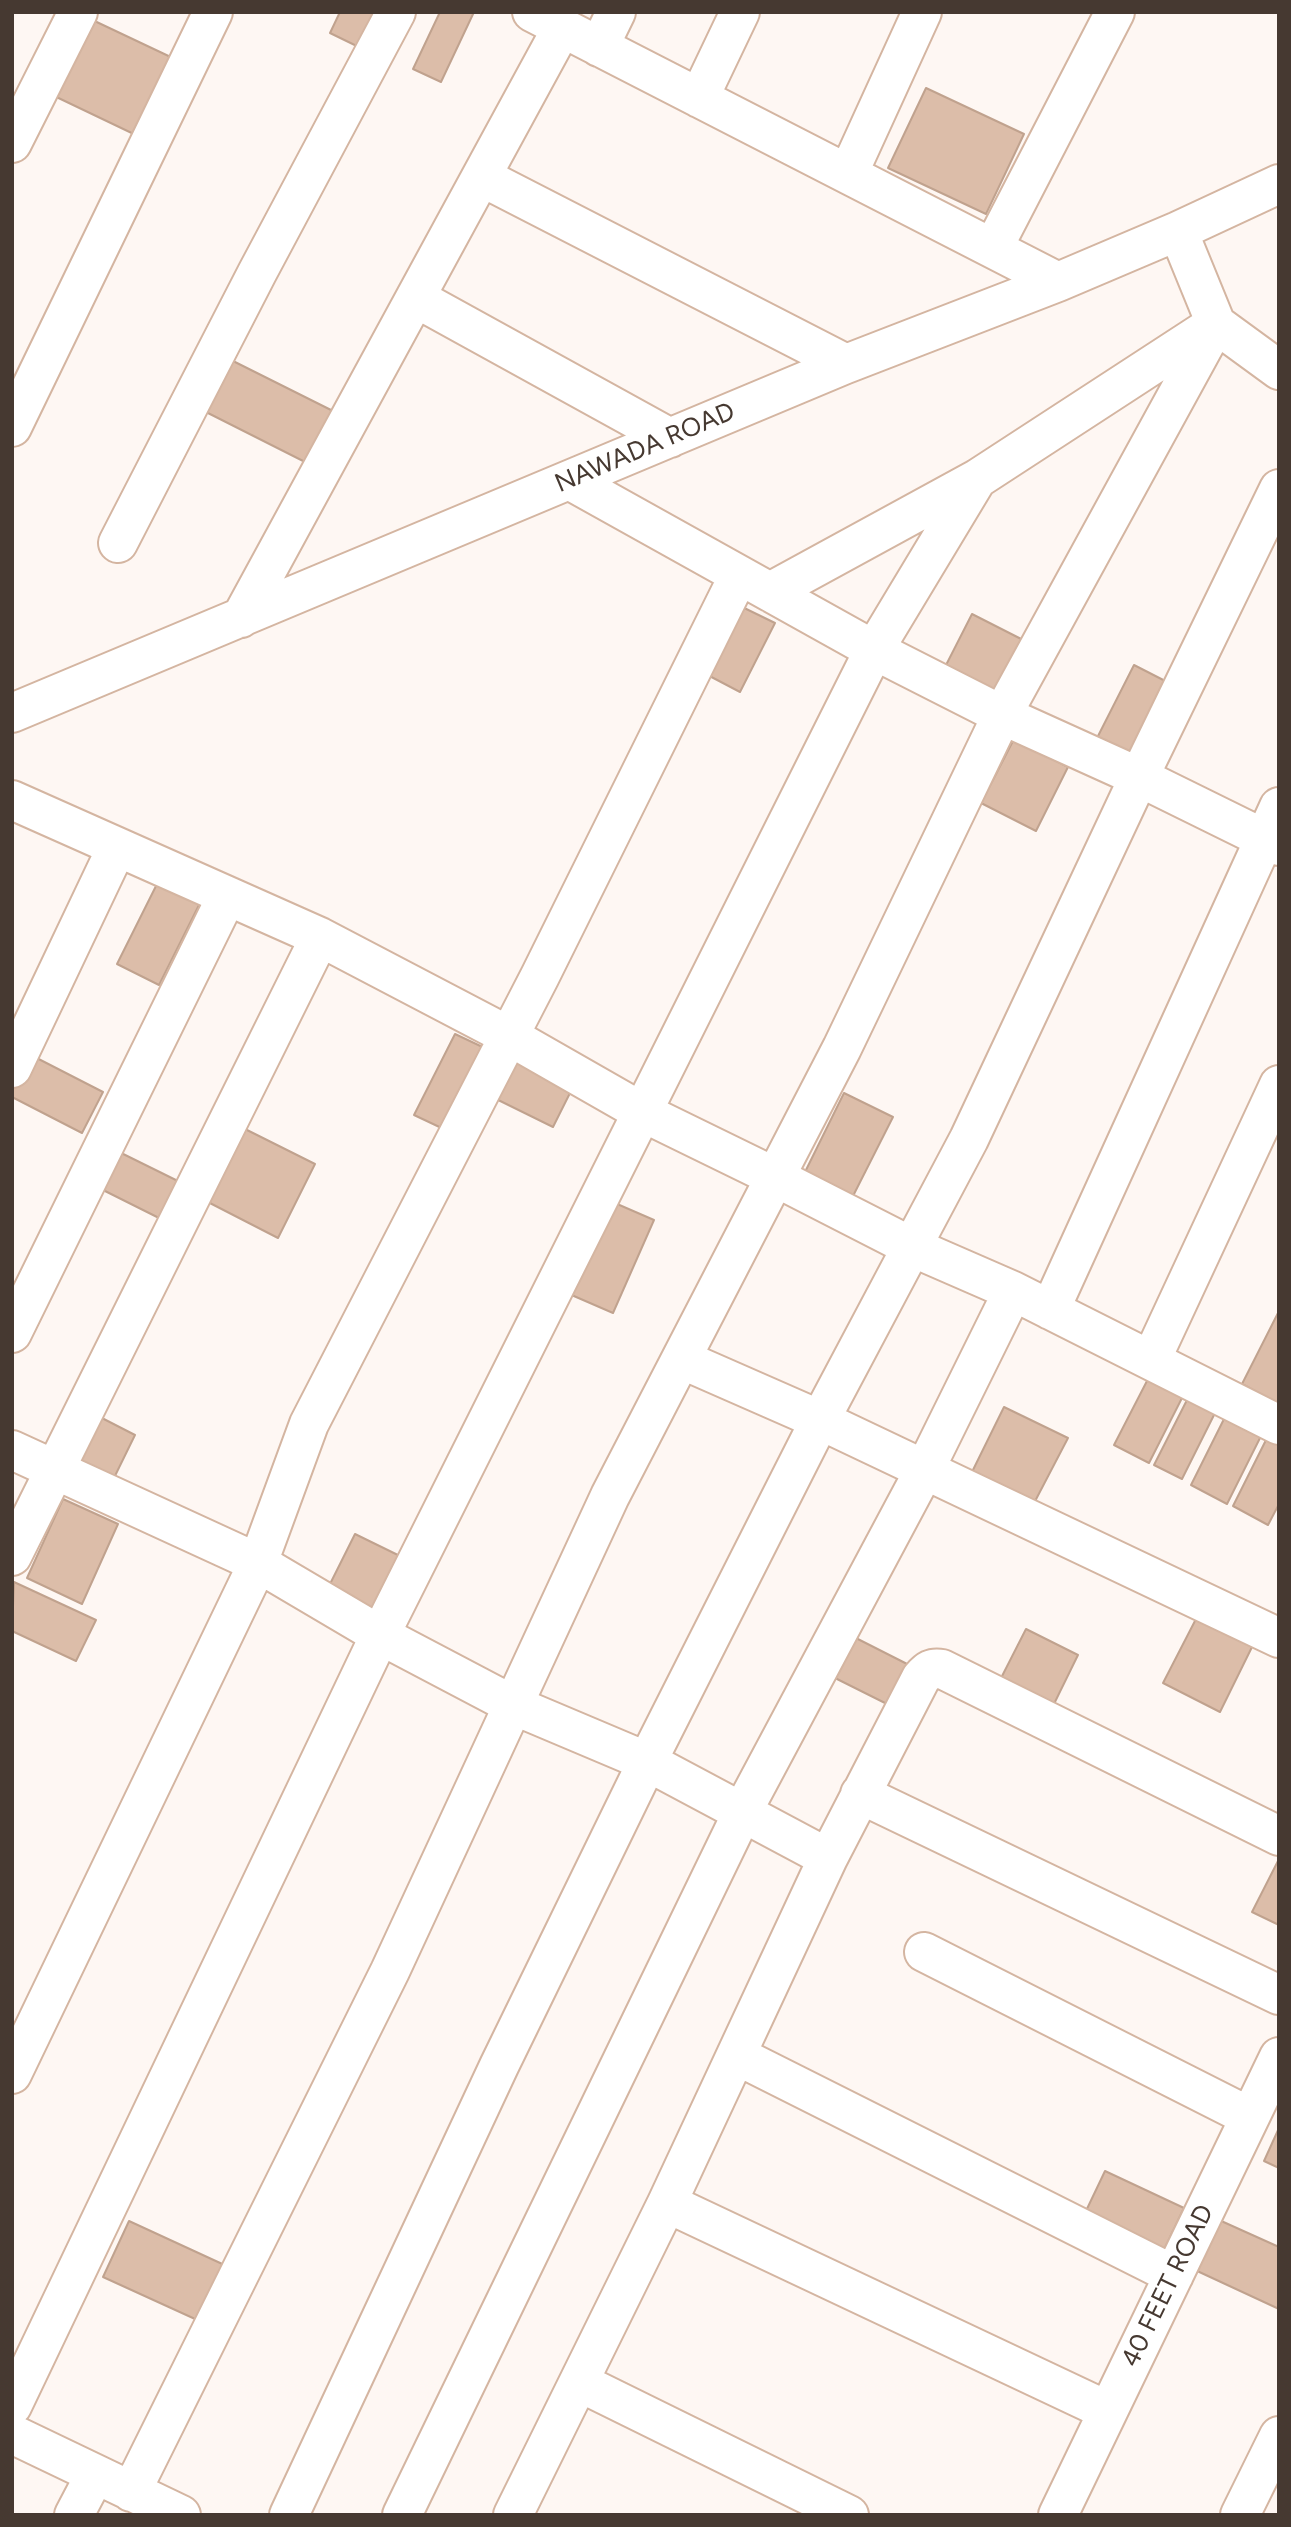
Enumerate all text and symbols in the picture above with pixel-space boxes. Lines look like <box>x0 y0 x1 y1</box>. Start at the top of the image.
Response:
street label: NAWADA ROAD <box>550 396 740 500</box>
street label: 40 FEET ROAD <box>1115 2200 1221 2372</box>

